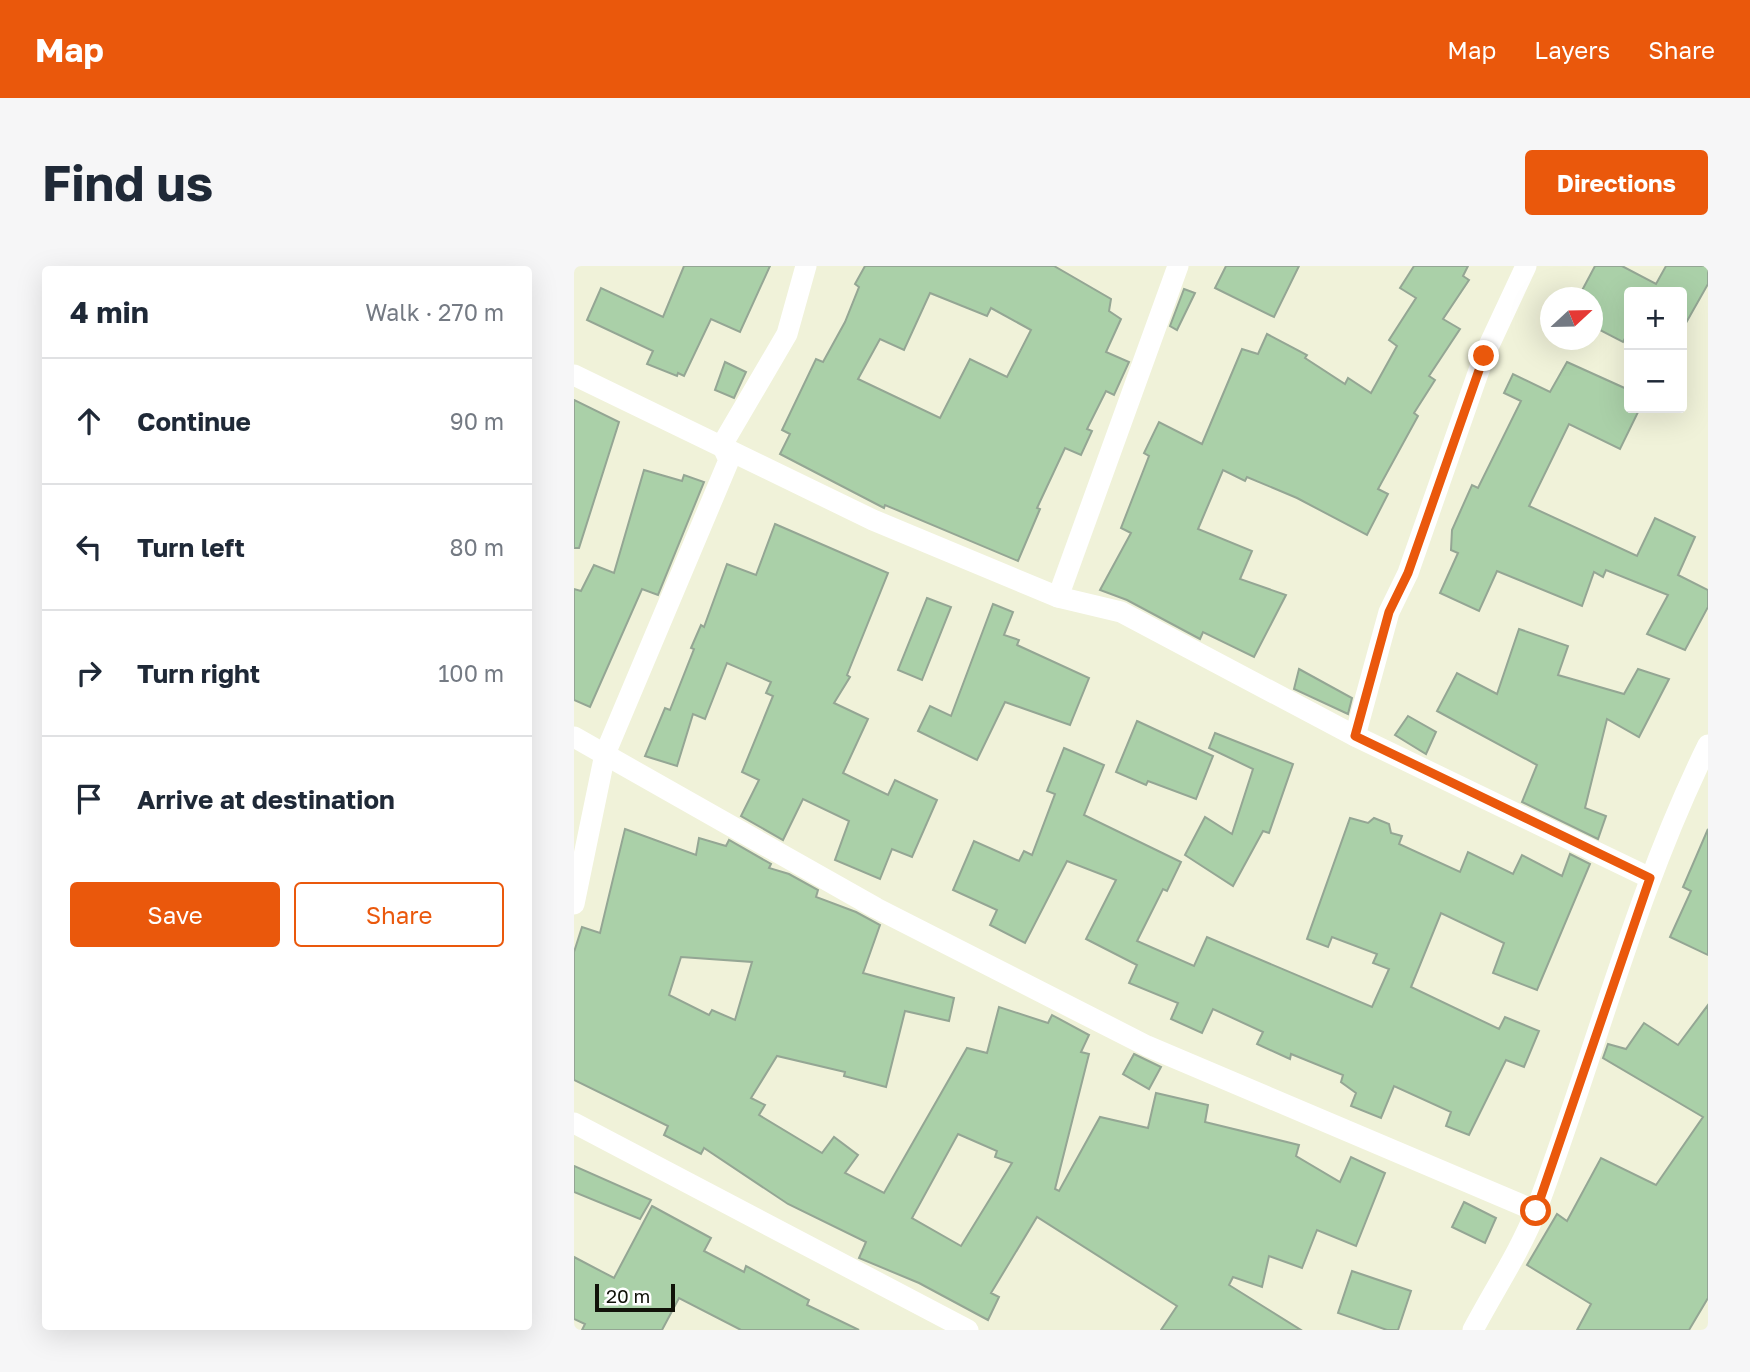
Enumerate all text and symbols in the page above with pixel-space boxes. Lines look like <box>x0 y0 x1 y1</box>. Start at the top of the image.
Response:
text: Map <box>35 30 104 69</box>
text: Map <box>1447 35 1496 64</box>
text: Layers <box>1534 35 1610 64</box>
text: Share <box>1648 35 1715 64</box>
button: Directions <box>1525 150 1708 215</box>
text: Find us <box>42 153 213 212</box>
north arrow <box>1540 287 1603 350</box>
map controls <box>1624 287 1687 413</box>
button: + <box>1624 287 1687 350</box>
text: 4 min <box>70 294 149 330</box>
text: Walk · 270 m <box>365 298 504 326</box>
route end <box>1468 340 1499 371</box>
button: − <box>1624 350 1687 413</box>
icon: ahead <box>70 402 108 440</box>
text: Continue <box>137 406 251 437</box>
text: 90 m <box>450 407 504 435</box>
icon: left <box>70 528 108 566</box>
text: Turn left <box>137 532 245 563</box>
text: 80 m <box>450 533 504 561</box>
icon: right <box>70 654 108 692</box>
text: Turn right <box>137 658 260 689</box>
text: 100 m <box>438 659 504 687</box>
icon: arrive <box>70 780 108 818</box>
text: Arrive at destination <box>137 784 395 815</box>
button: Save <box>70 882 280 947</box>
button: Share <box>294 882 504 947</box>
route start <box>1520 1195 1551 1226</box>
scale bar <box>595 1281 676 1313</box>
text: 20 m <box>606 1284 650 1307</box>

